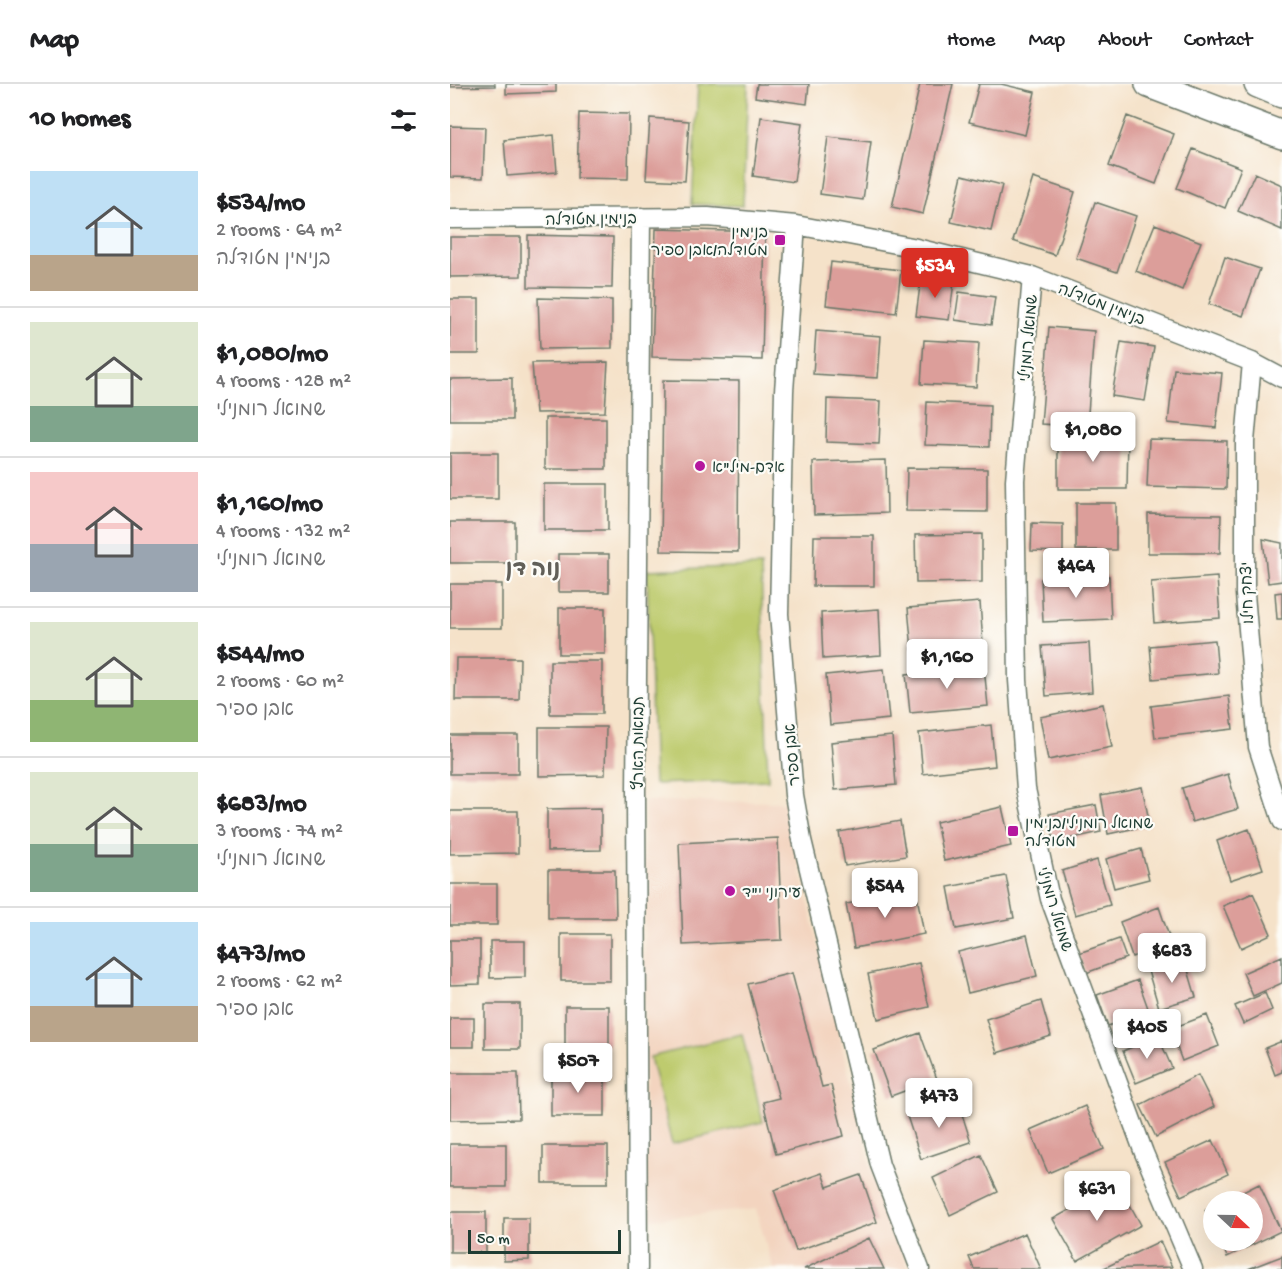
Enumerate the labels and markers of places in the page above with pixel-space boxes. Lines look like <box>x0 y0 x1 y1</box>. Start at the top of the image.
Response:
place label: בנימין מטודלה/אבן ספיר <box>651 225 768 262</box>
marker: בנימין מטודלה/אבן ספיר <box>773 233 787 247</box>
pin: $534 <box>899 248 971 299</box>
pin: $1,080 <box>1044 412 1142 463</box>
place label: אדם-מיל"א <box>712 458 785 479</box>
marker: אדם-מיל"א <box>693 459 707 473</box>
pin: $464 <box>1040 548 1112 599</box>
pin: $1,160 <box>898 639 996 690</box>
place label: שמואל רומנילי/בנימין מטודלה <box>1025 814 1153 853</box>
marker: שמואל רומנילי/בנימין מטודלה <box>1006 824 1020 838</box>
pin: $544 <box>849 868 921 919</box>
marker: עירוני י"ד <box>723 884 737 898</box>
place label: עירוני י"ד <box>742 885 801 904</box>
pin: $683 <box>1136 933 1208 984</box>
pin: $405 <box>1111 1009 1183 1060</box>
pin: $507 <box>542 1043 614 1094</box>
pin: $473 <box>903 1078 975 1129</box>
pin: $631 <box>1061 1171 1133 1222</box>

